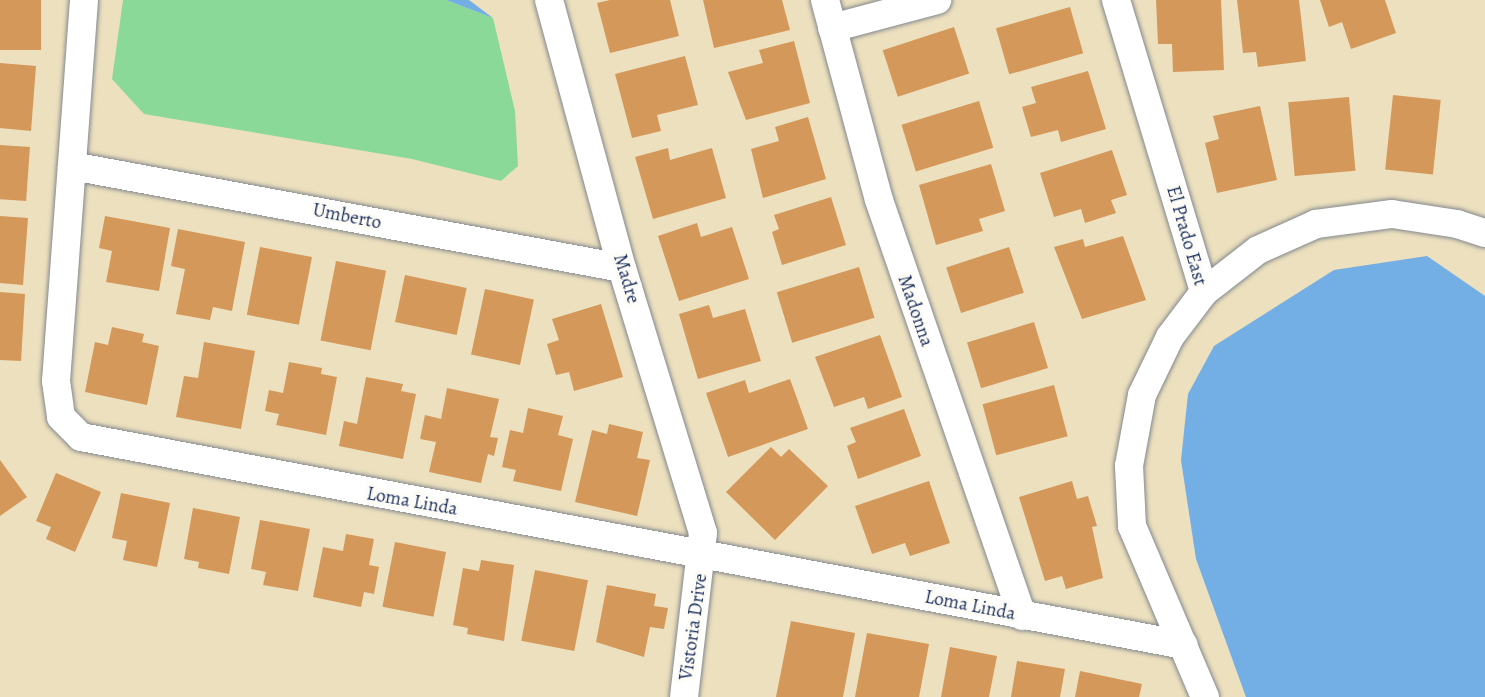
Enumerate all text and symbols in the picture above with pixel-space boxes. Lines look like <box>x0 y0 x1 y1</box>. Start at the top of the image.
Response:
street label: El Prado East <box>1161 183 1211 289</box>
street label: Umberto <box>311 199 383 235</box>
street label: Madre <box>608 251 644 307</box>
street label: Madonna <box>892 272 938 350</box>
street label: Loma Linda <box>365 483 459 521</box>
street label: Vistoria Drive <box>675 572 713 682</box>
street label: Loma Linda <box>923 586 1017 626</box>

